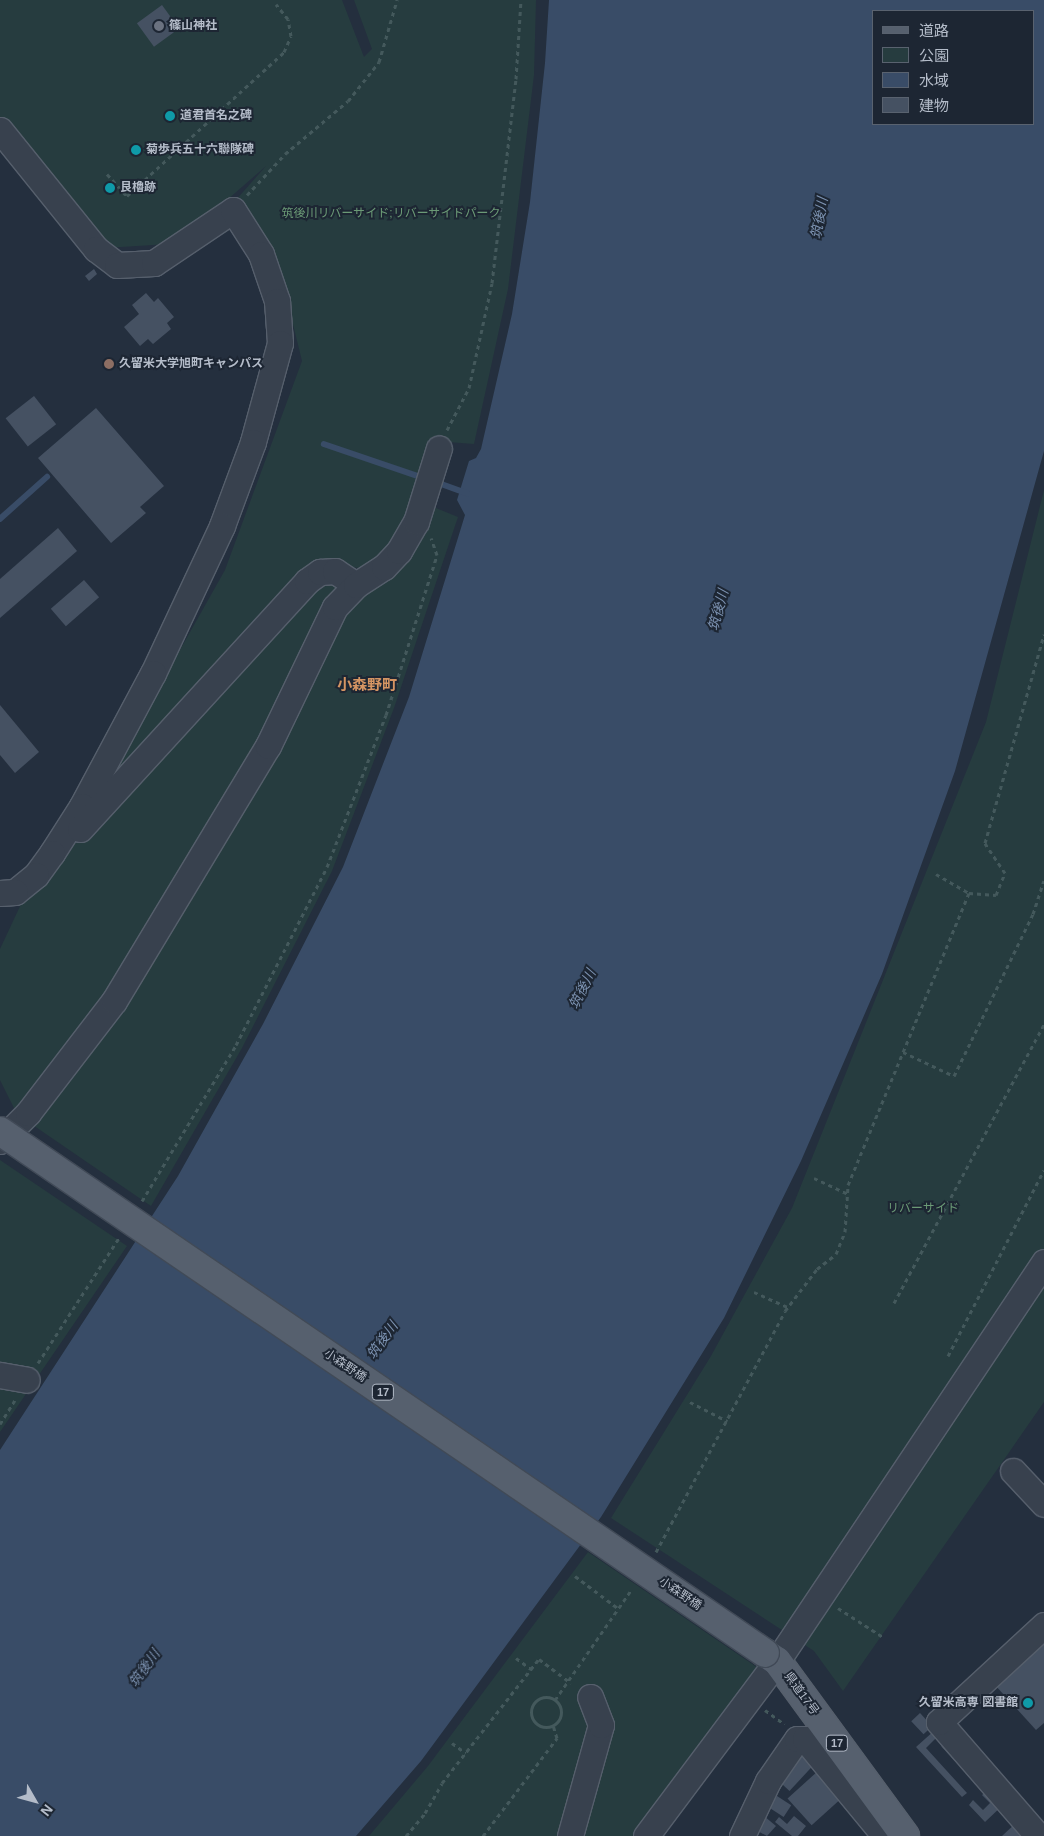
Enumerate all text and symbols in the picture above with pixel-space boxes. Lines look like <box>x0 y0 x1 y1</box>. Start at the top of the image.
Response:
legend <box>872 10 1034 125</box>
place label: 篠山神社 <box>169 19 217 33</box>
marker: 篠山神社 <box>153 20 165 32</box>
text: 道路 <box>919 22 949 39</box>
text: 公園 <box>919 47 949 64</box>
text: 水域 <box>919 72 949 89</box>
text: 建物 <box>919 97 949 114</box>
place label: 道君首名之碑 <box>180 109 252 123</box>
marker: 道君首名之碑 <box>164 110 176 122</box>
place label: 菊歩兵五十六聯隊碑 <box>146 143 254 157</box>
marker: 菊歩兵五十六聯隊碑 <box>130 144 142 156</box>
place label: 艮櫓跡 <box>120 181 156 195</box>
marker: 艮櫓跡 <box>104 182 116 194</box>
water label: 筑後川 <box>807 196 831 240</box>
park label: 筑後川リバーサイド;リバーサイドパーク <box>281 207 501 221</box>
place label: 久留米大学旭町キャンパス <box>119 357 263 371</box>
marker: 久留米大学旭町キャンパス <box>103 358 115 370</box>
water label: 筑後川 <box>704 588 732 632</box>
district label: 小森野町 <box>337 676 397 694</box>
water label: 筑後川 <box>565 966 599 1012</box>
park label: リバーサイド <box>887 1202 959 1216</box>
water label: 筑後川 <box>363 1318 401 1362</box>
street label: 小森野橋 <box>321 1347 369 1385</box>
road number: 17 <box>372 1384 394 1400</box>
street label: 小森野橋 <box>656 1575 704 1613</box>
water label: 筑後川 <box>125 1646 163 1690</box>
street label: 県道17号 <box>781 1670 821 1718</box>
place label: 久留米高専 図書館 <box>919 1696 1018 1710</box>
marker: 久留米高専 図書館 <box>1022 1697 1034 1709</box>
road number: 17 <box>826 1735 848 1752</box>
north arrow <box>10 1776 60 1826</box>
text: N <box>37 1801 56 1819</box>

